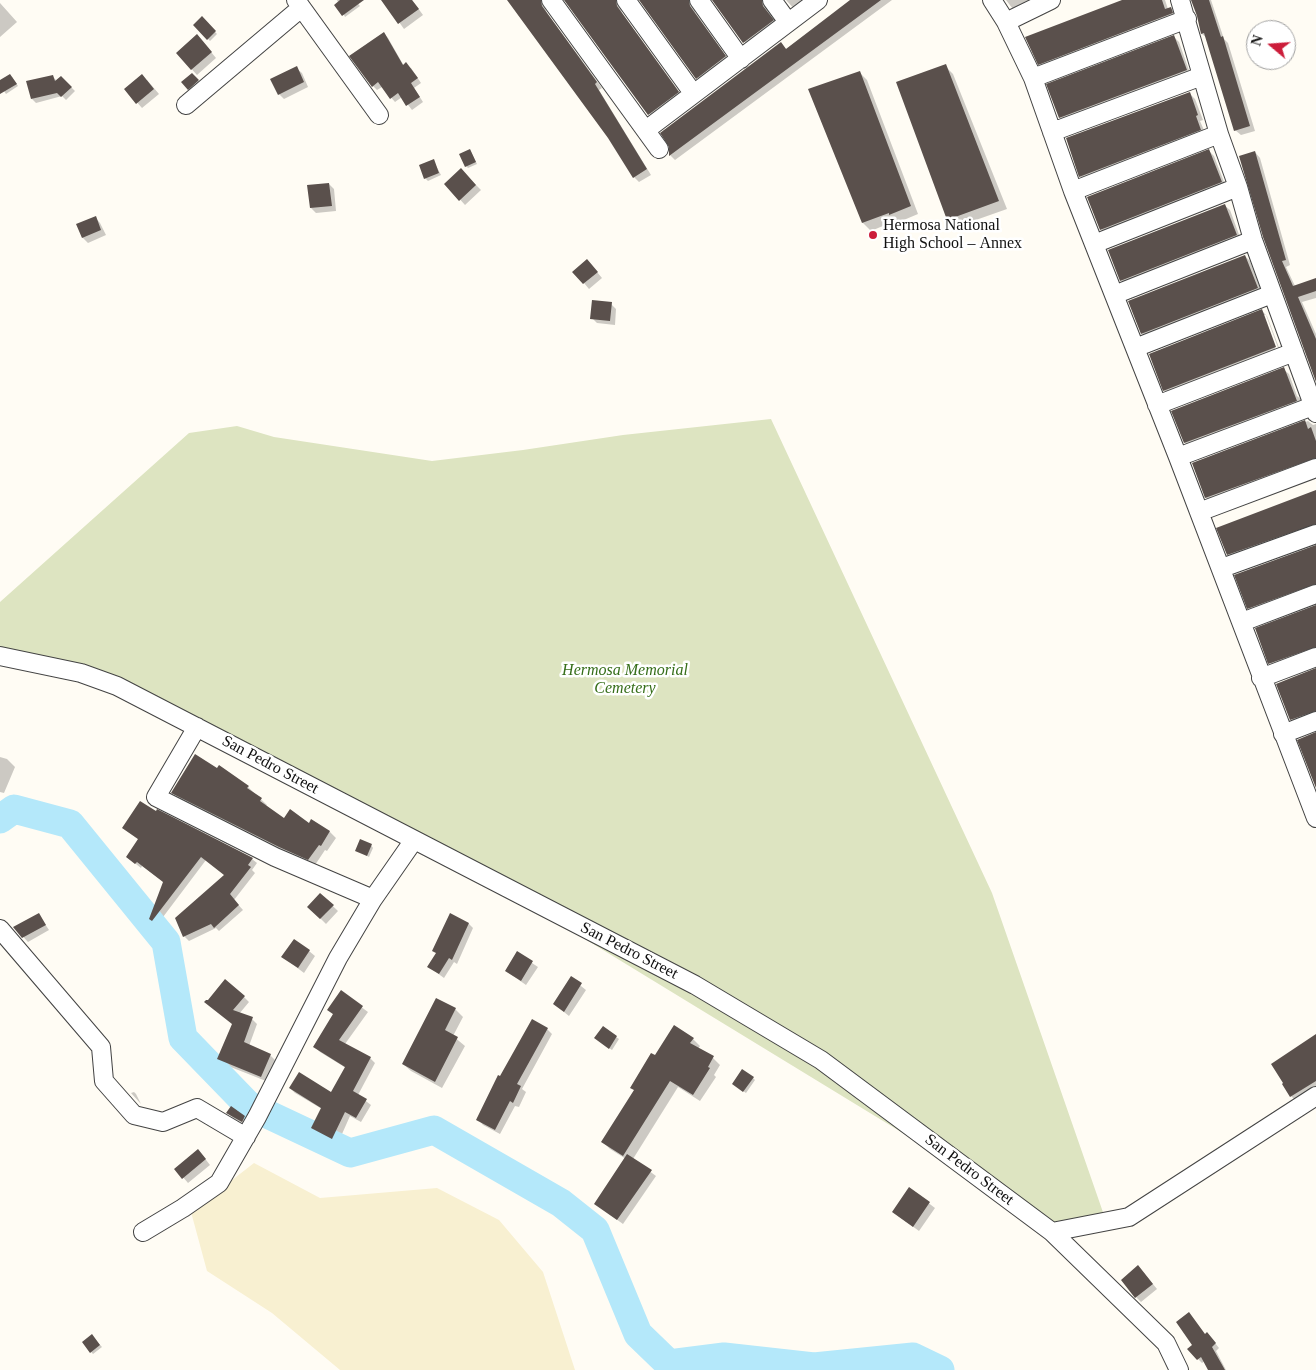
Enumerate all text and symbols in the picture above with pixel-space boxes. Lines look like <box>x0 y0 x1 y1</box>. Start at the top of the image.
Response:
north arrow <box>1246 20 1296 70</box>
text: N <box>1249 33 1266 48</box>
place label: Hermosa National High School – Annex <box>883 216 1022 254</box>
marker: Hermosa National High School – Annex <box>867 229 879 241</box>
park label: Hermosa Memorial Cemetery <box>562 661 688 699</box>
street label: San Pedro Street <box>218 731 322 799</box>
street label: San Pedro Street <box>577 918 681 984</box>
street label: San Pedro Street <box>921 1130 1017 1210</box>

